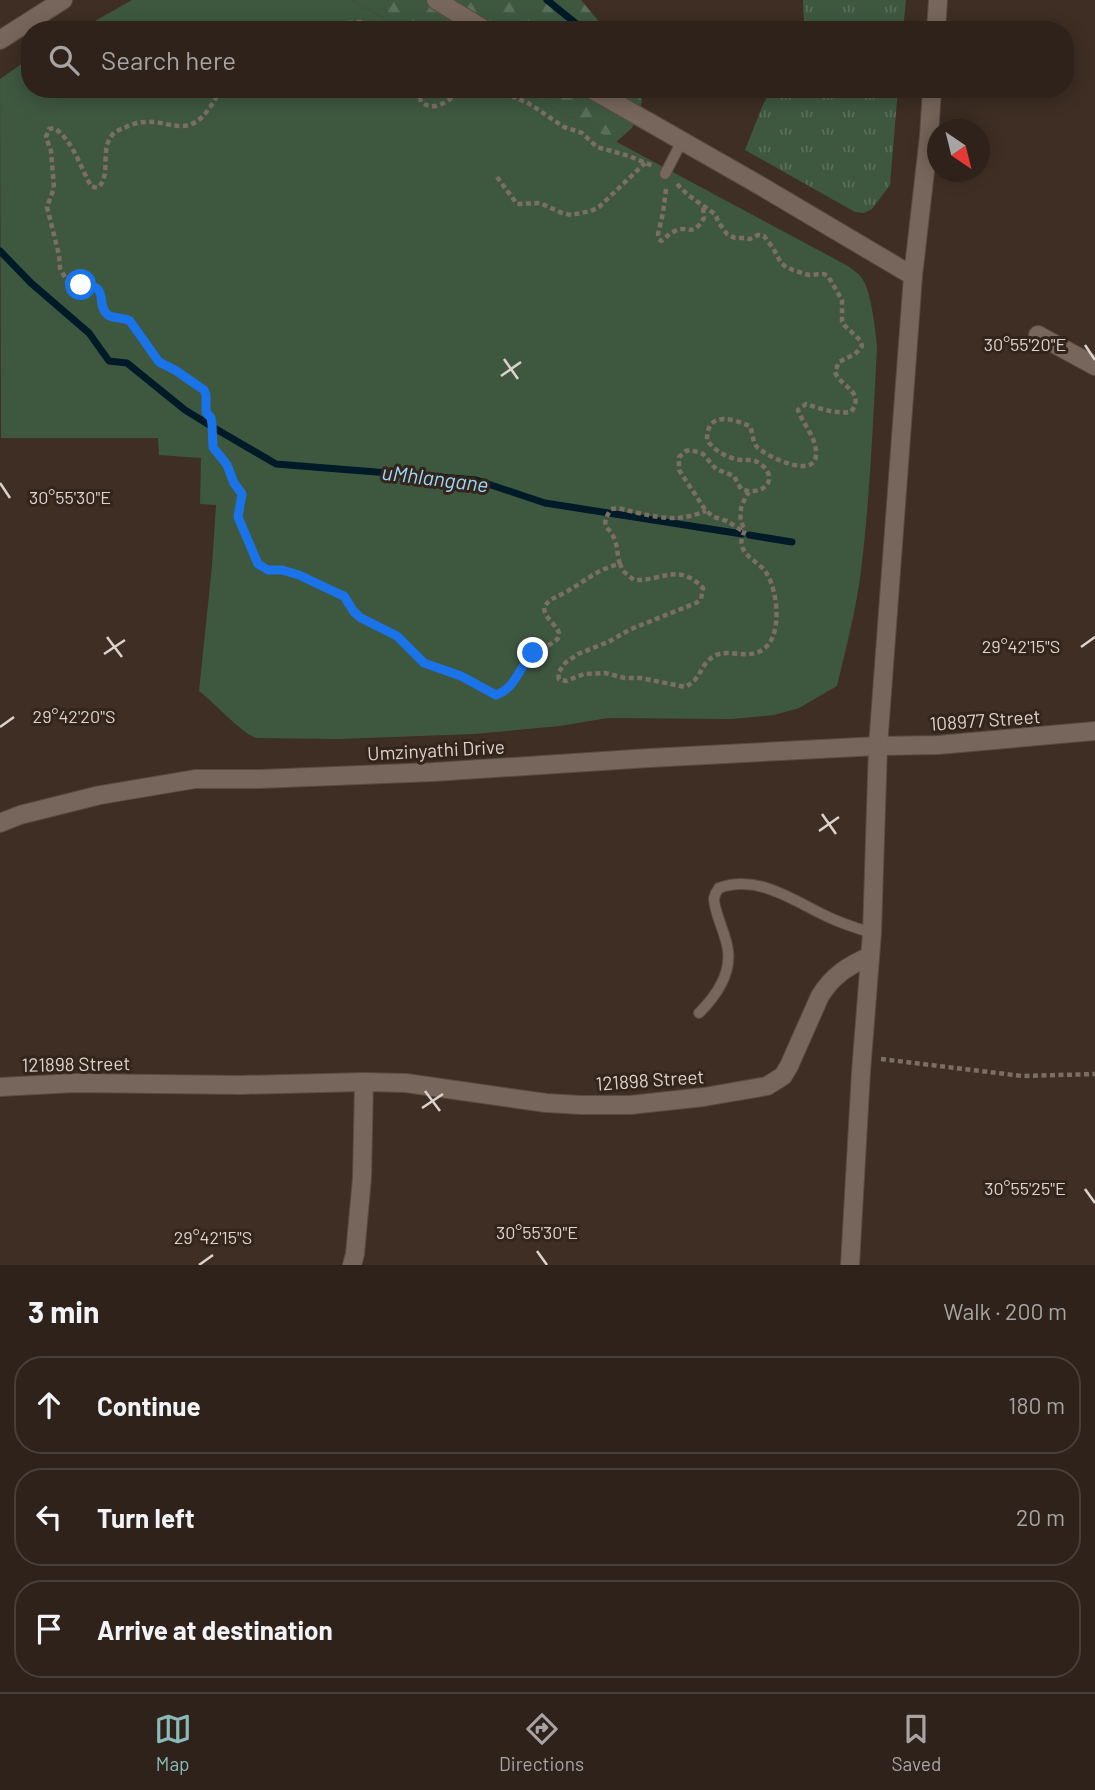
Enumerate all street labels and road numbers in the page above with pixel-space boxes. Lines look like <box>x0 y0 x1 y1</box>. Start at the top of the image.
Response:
street label: 108977 Street <box>929 704 1041 735</box>
street label: Umzinyathi Drive <box>367 734 505 765</box>
street label: 121898 Street <box>22 1051 130 1076</box>
street label: 121898 Street <box>595 1064 705 1095</box>

